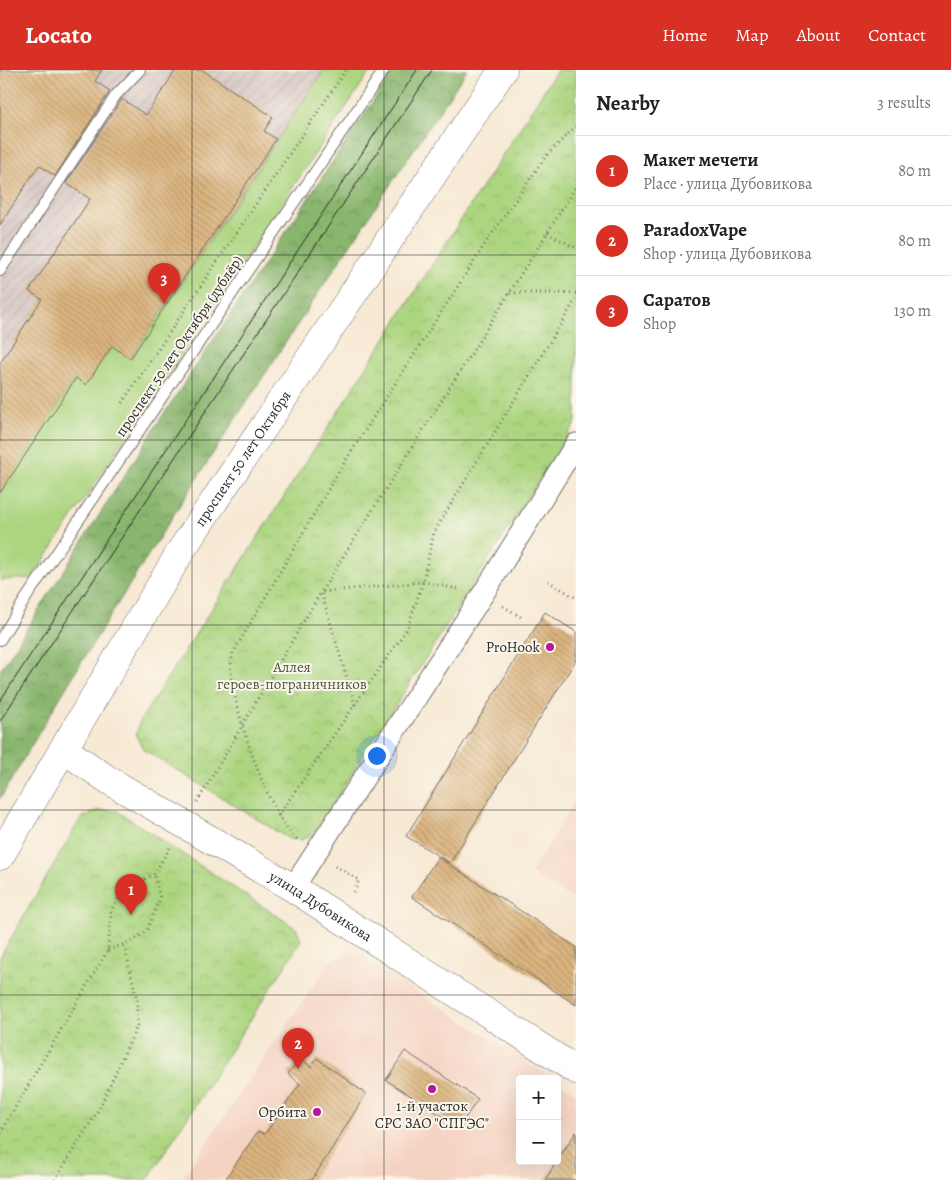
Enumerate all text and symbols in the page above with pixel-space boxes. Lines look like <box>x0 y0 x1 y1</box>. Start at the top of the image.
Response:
text: Locato <box>25 19 92 51</box>
text: Home <box>662 23 707 47</box>
text: Map <box>735 23 768 47</box>
text: About <box>796 23 840 47</box>
text: Contact <box>868 23 926 47</box>
text: Nearby <box>596 89 659 117</box>
text: 3 results <box>877 92 931 114</box>
text: Макет мечети <box>643 147 758 173</box>
text: 1 <box>609 160 615 182</box>
text: 80 m <box>898 160 931 182</box>
text: Place · улица Дубовикова <box>643 173 812 195</box>
text: ParadoxVape <box>643 217 747 243</box>
text: 2 <box>608 230 616 252</box>
text: 80 m <box>898 230 931 252</box>
text: Shop · улица Дубовикова <box>643 243 812 265</box>
street label: проспект 50 лет Октября (дублёр) <box>111 251 247 441</box>
pin: 3 <box>148 263 180 304</box>
text: Саратов <box>643 287 711 313</box>
text: 3 <box>609 300 615 322</box>
text: 130 m <box>894 300 931 322</box>
text: Shop <box>643 313 676 335</box>
street label: проспект 50 лет Октября <box>190 387 295 530</box>
place label: ProHook <box>486 637 541 657</box>
marker: ProHook <box>544 641 556 653</box>
park label: Аллея героев-пограничников <box>217 657 367 694</box>
your location <box>364 743 390 769</box>
street label: улица Дубовикова <box>265 866 376 946</box>
pin: 1 <box>115 874 147 915</box>
pin: 2 <box>282 1028 314 1069</box>
map controls <box>516 1075 561 1165</box>
button: + <box>516 1075 561 1120</box>
marker: 1-й участок СРС ЗАО "СПГЭС" <box>426 1083 438 1095</box>
place label: 1-й участок СРС ЗАО "СПГЭС" <box>375 1096 489 1133</box>
place label: Орбита <box>258 1102 307 1122</box>
marker: Орбита <box>311 1106 323 1118</box>
button: − <box>516 1120 561 1165</box>

